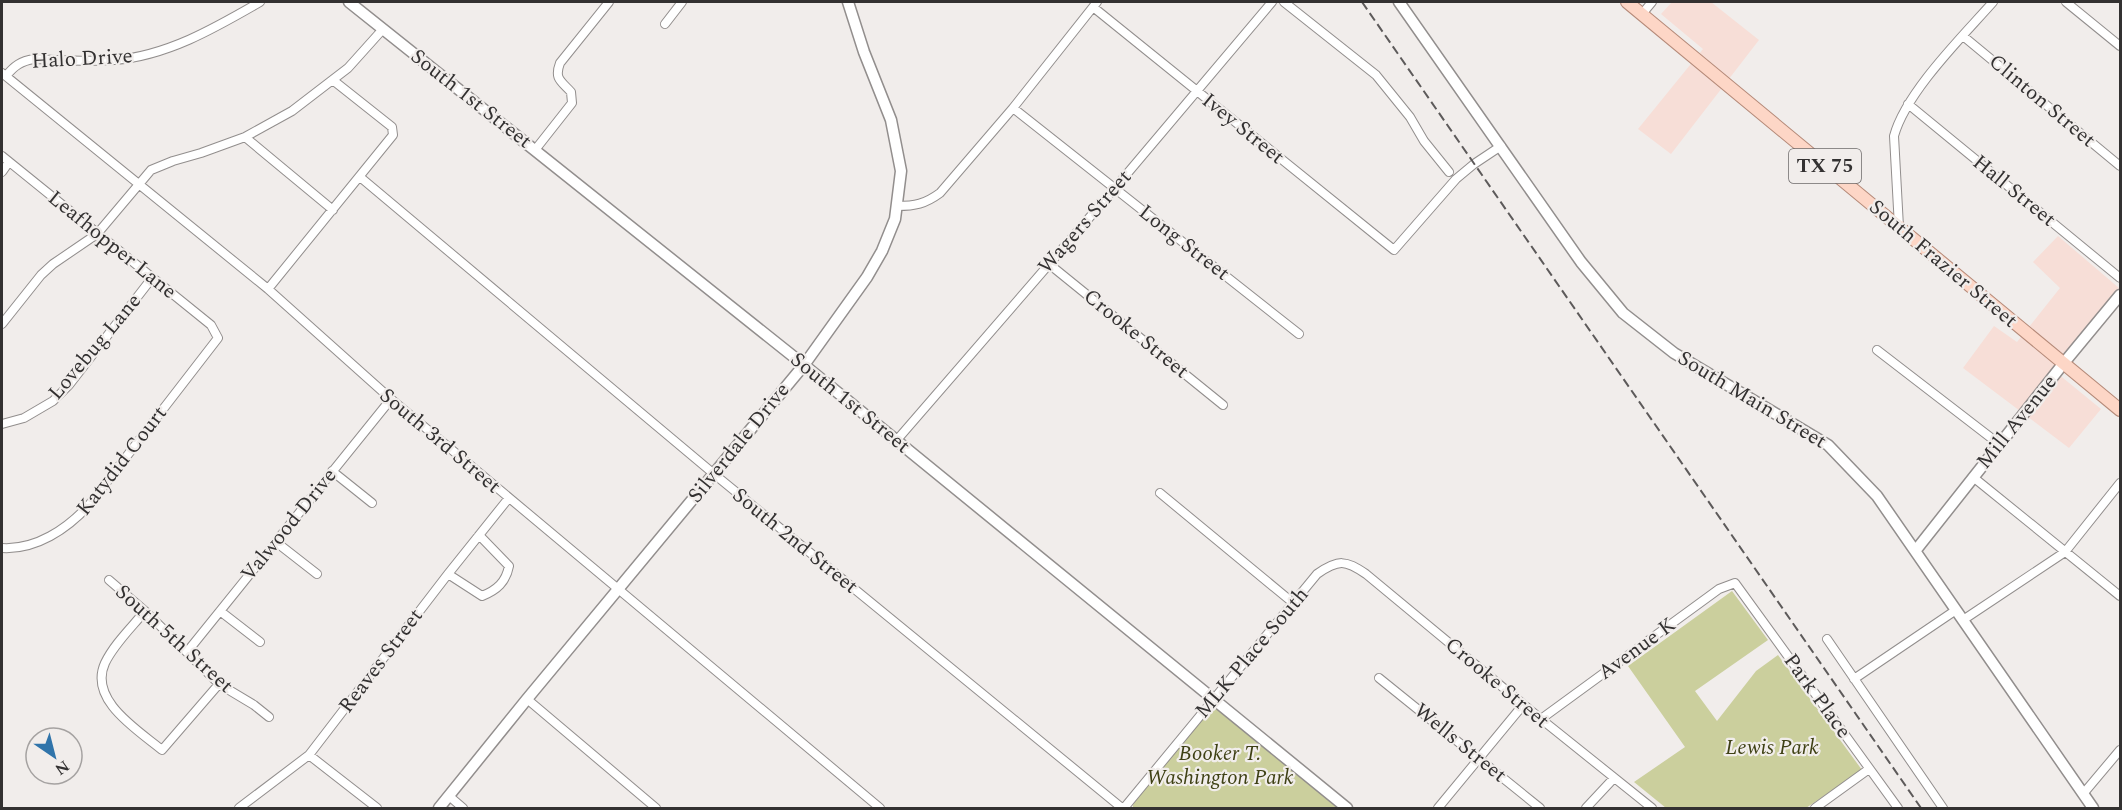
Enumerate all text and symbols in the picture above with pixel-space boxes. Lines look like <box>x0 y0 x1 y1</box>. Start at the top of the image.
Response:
street label: Halo Drive <box>31 40 133 78</box>
street label: South 1st Street <box>403 41 539 157</box>
street label: Clinton Street <box>1981 46 2103 156</box>
street label: Ivey Street <box>1195 85 1291 173</box>
street label: Hall Street <box>1965 147 2063 235</box>
road number: TX 75 <box>1789 149 1861 183</box>
street label: Wagers Street <box>1030 163 1140 281</box>
street label: Leafhopper Lane <box>41 183 183 307</box>
street label: South Frazier Street <box>1861 192 2025 336</box>
street label: Long Street <box>1131 197 1237 289</box>
street label: Crooke Street <box>1076 281 1196 387</box>
street label: Lovebug Lane <box>41 287 149 407</box>
street label: South Main Street <box>1671 343 1833 457</box>
street label: South 1st Street <box>783 344 917 462</box>
street label: Mill Avenue <box>1969 368 2065 476</box>
street label: Silverdale Drive <box>680 376 798 510</box>
street label: South 3rd Street <box>372 380 508 502</box>
street label: Katydid Court <box>69 399 175 523</box>
street label: Valwood Drive <box>233 461 345 589</box>
street label: South 2nd Street <box>725 480 865 602</box>
street label: South 5th Street <box>108 577 240 701</box>
street label: MLK Place South <box>1187 580 1317 726</box>
street label: Reaves Street <box>331 602 431 720</box>
street label: Avenue K <box>1591 610 1683 688</box>
street label: Crooke Street <box>1438 630 1556 736</box>
street label: Park Place <box>1775 647 1859 745</box>
street label: Wells Street <box>1406 695 1514 791</box>
north arrow <box>24 726 84 786</box>
park label: Lewis Park <box>1725 732 1819 764</box>
park label: Booker T. Washington Park <box>1146 738 1294 794</box>
text: N <box>50 754 74 781</box>

